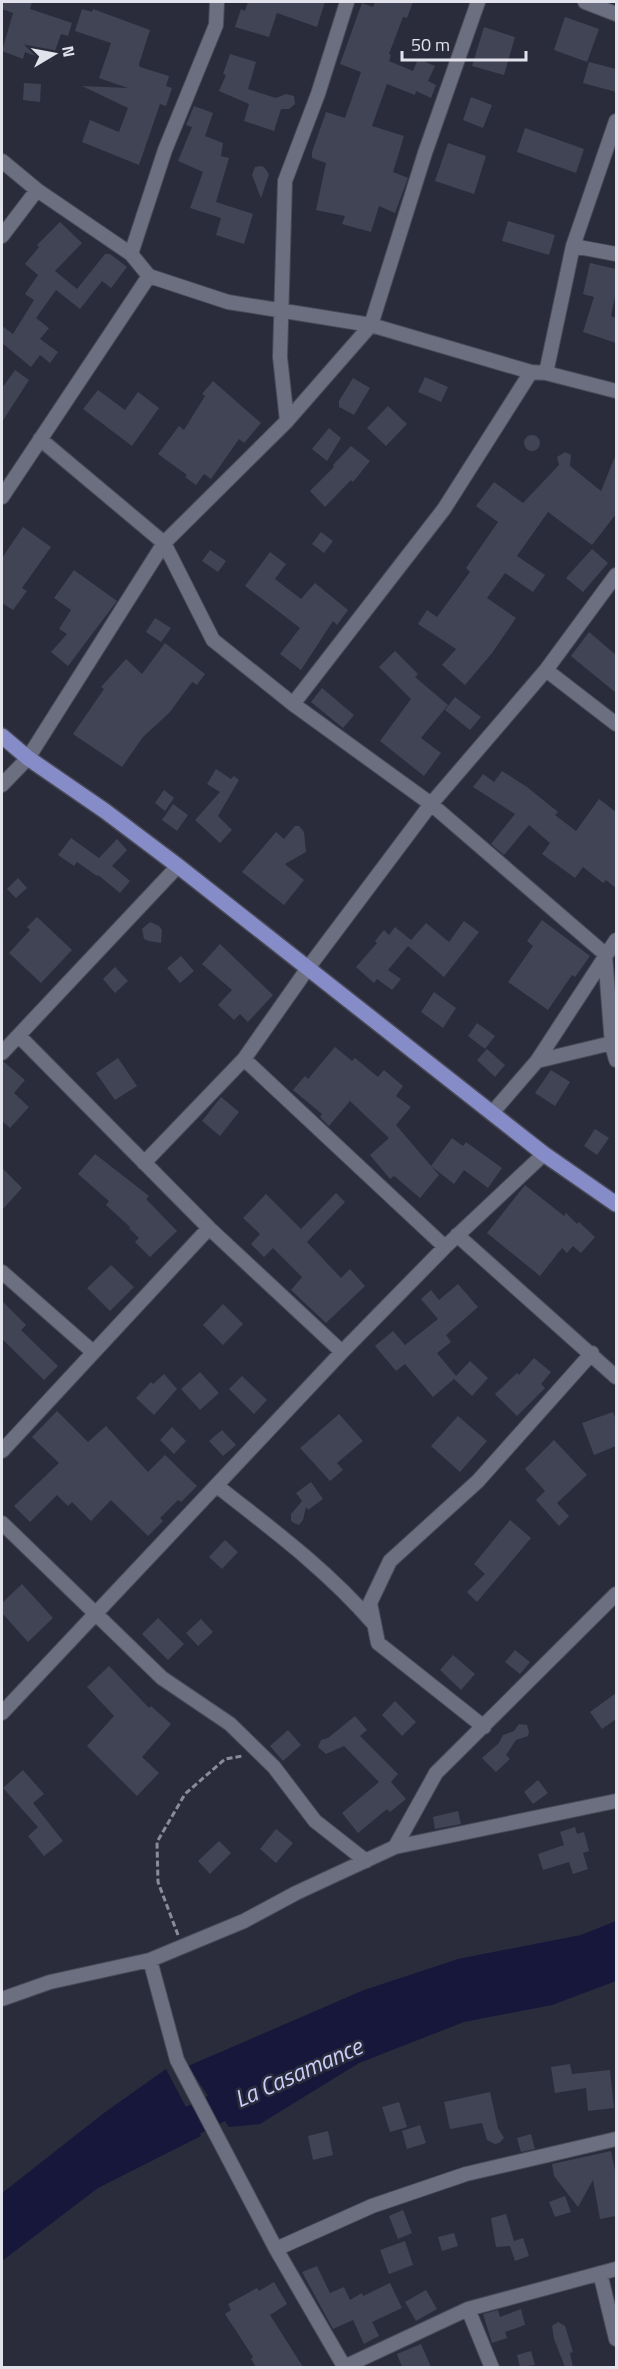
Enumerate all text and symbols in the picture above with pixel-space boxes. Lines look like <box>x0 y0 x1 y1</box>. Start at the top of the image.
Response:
north arrow <box>24 24 84 84</box>
scale bar <box>402 24 526 62</box>
text: 50 m <box>411 31 450 58</box>
text: N <box>56 44 82 59</box>
water label: La Casamance <box>228 2027 370 2116</box>

